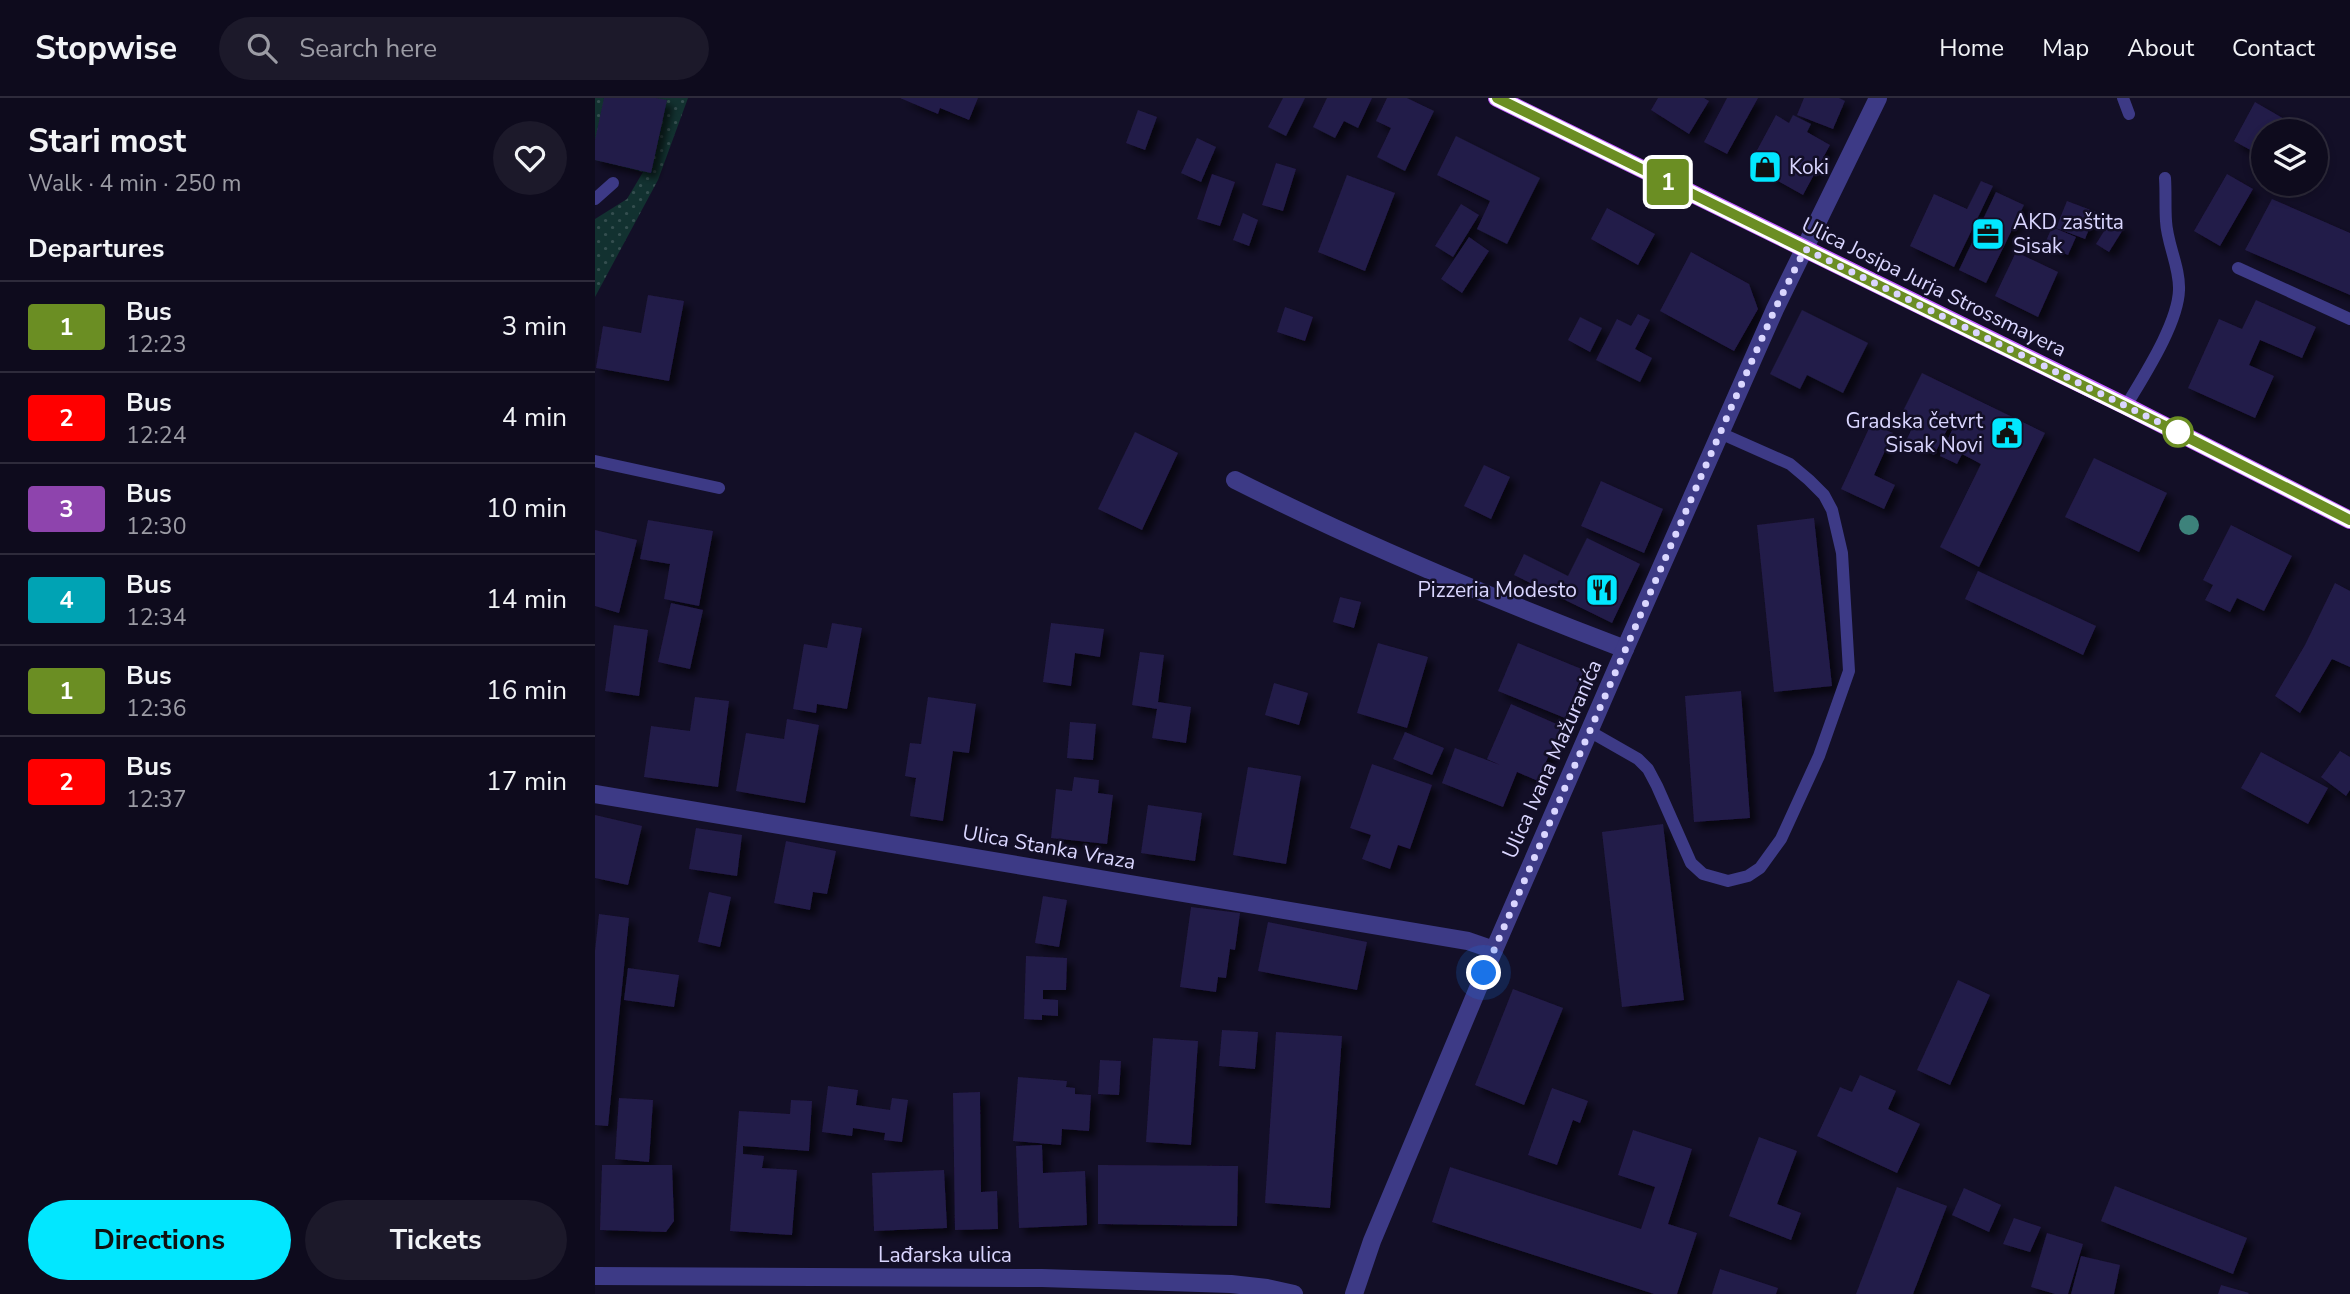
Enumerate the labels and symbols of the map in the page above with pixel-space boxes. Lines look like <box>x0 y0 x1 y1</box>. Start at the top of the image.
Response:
shop icon: Koki <box>1746 148 1784 186</box>
place label: Koki <box>1789 153 1829 181</box>
line badge: 1 <box>1645 159 1691 205</box>
place label: AKD zaštita Sisak <box>2013 208 2124 260</box>
street label: Ulica Josipa Jurja Strossmayera <box>1797 211 2071 363</box>
office icon: AKD zaštita Sisak <box>1969 215 2007 253</box>
place label: Gradska četvrt Sisak Novi <box>1846 407 1984 459</box>
public building icon: Gradska četvrt Sisak Novi <box>1988 414 2026 452</box>
unlabelled marker <box>2163 417 2193 447</box>
restaurant icon: Pizzeria Modesto <box>1583 571 1621 609</box>
place label: Pizzeria Modesto <box>1418 576 1577 604</box>
street label: Ulica Ivana Mažuranića <box>1496 655 1608 863</box>
street label: Ulica Stanka Vraza <box>960 818 1138 876</box>
your location <box>1466 955 1501 990</box>
street label: Lađarska ulica <box>878 1241 1012 1269</box>

